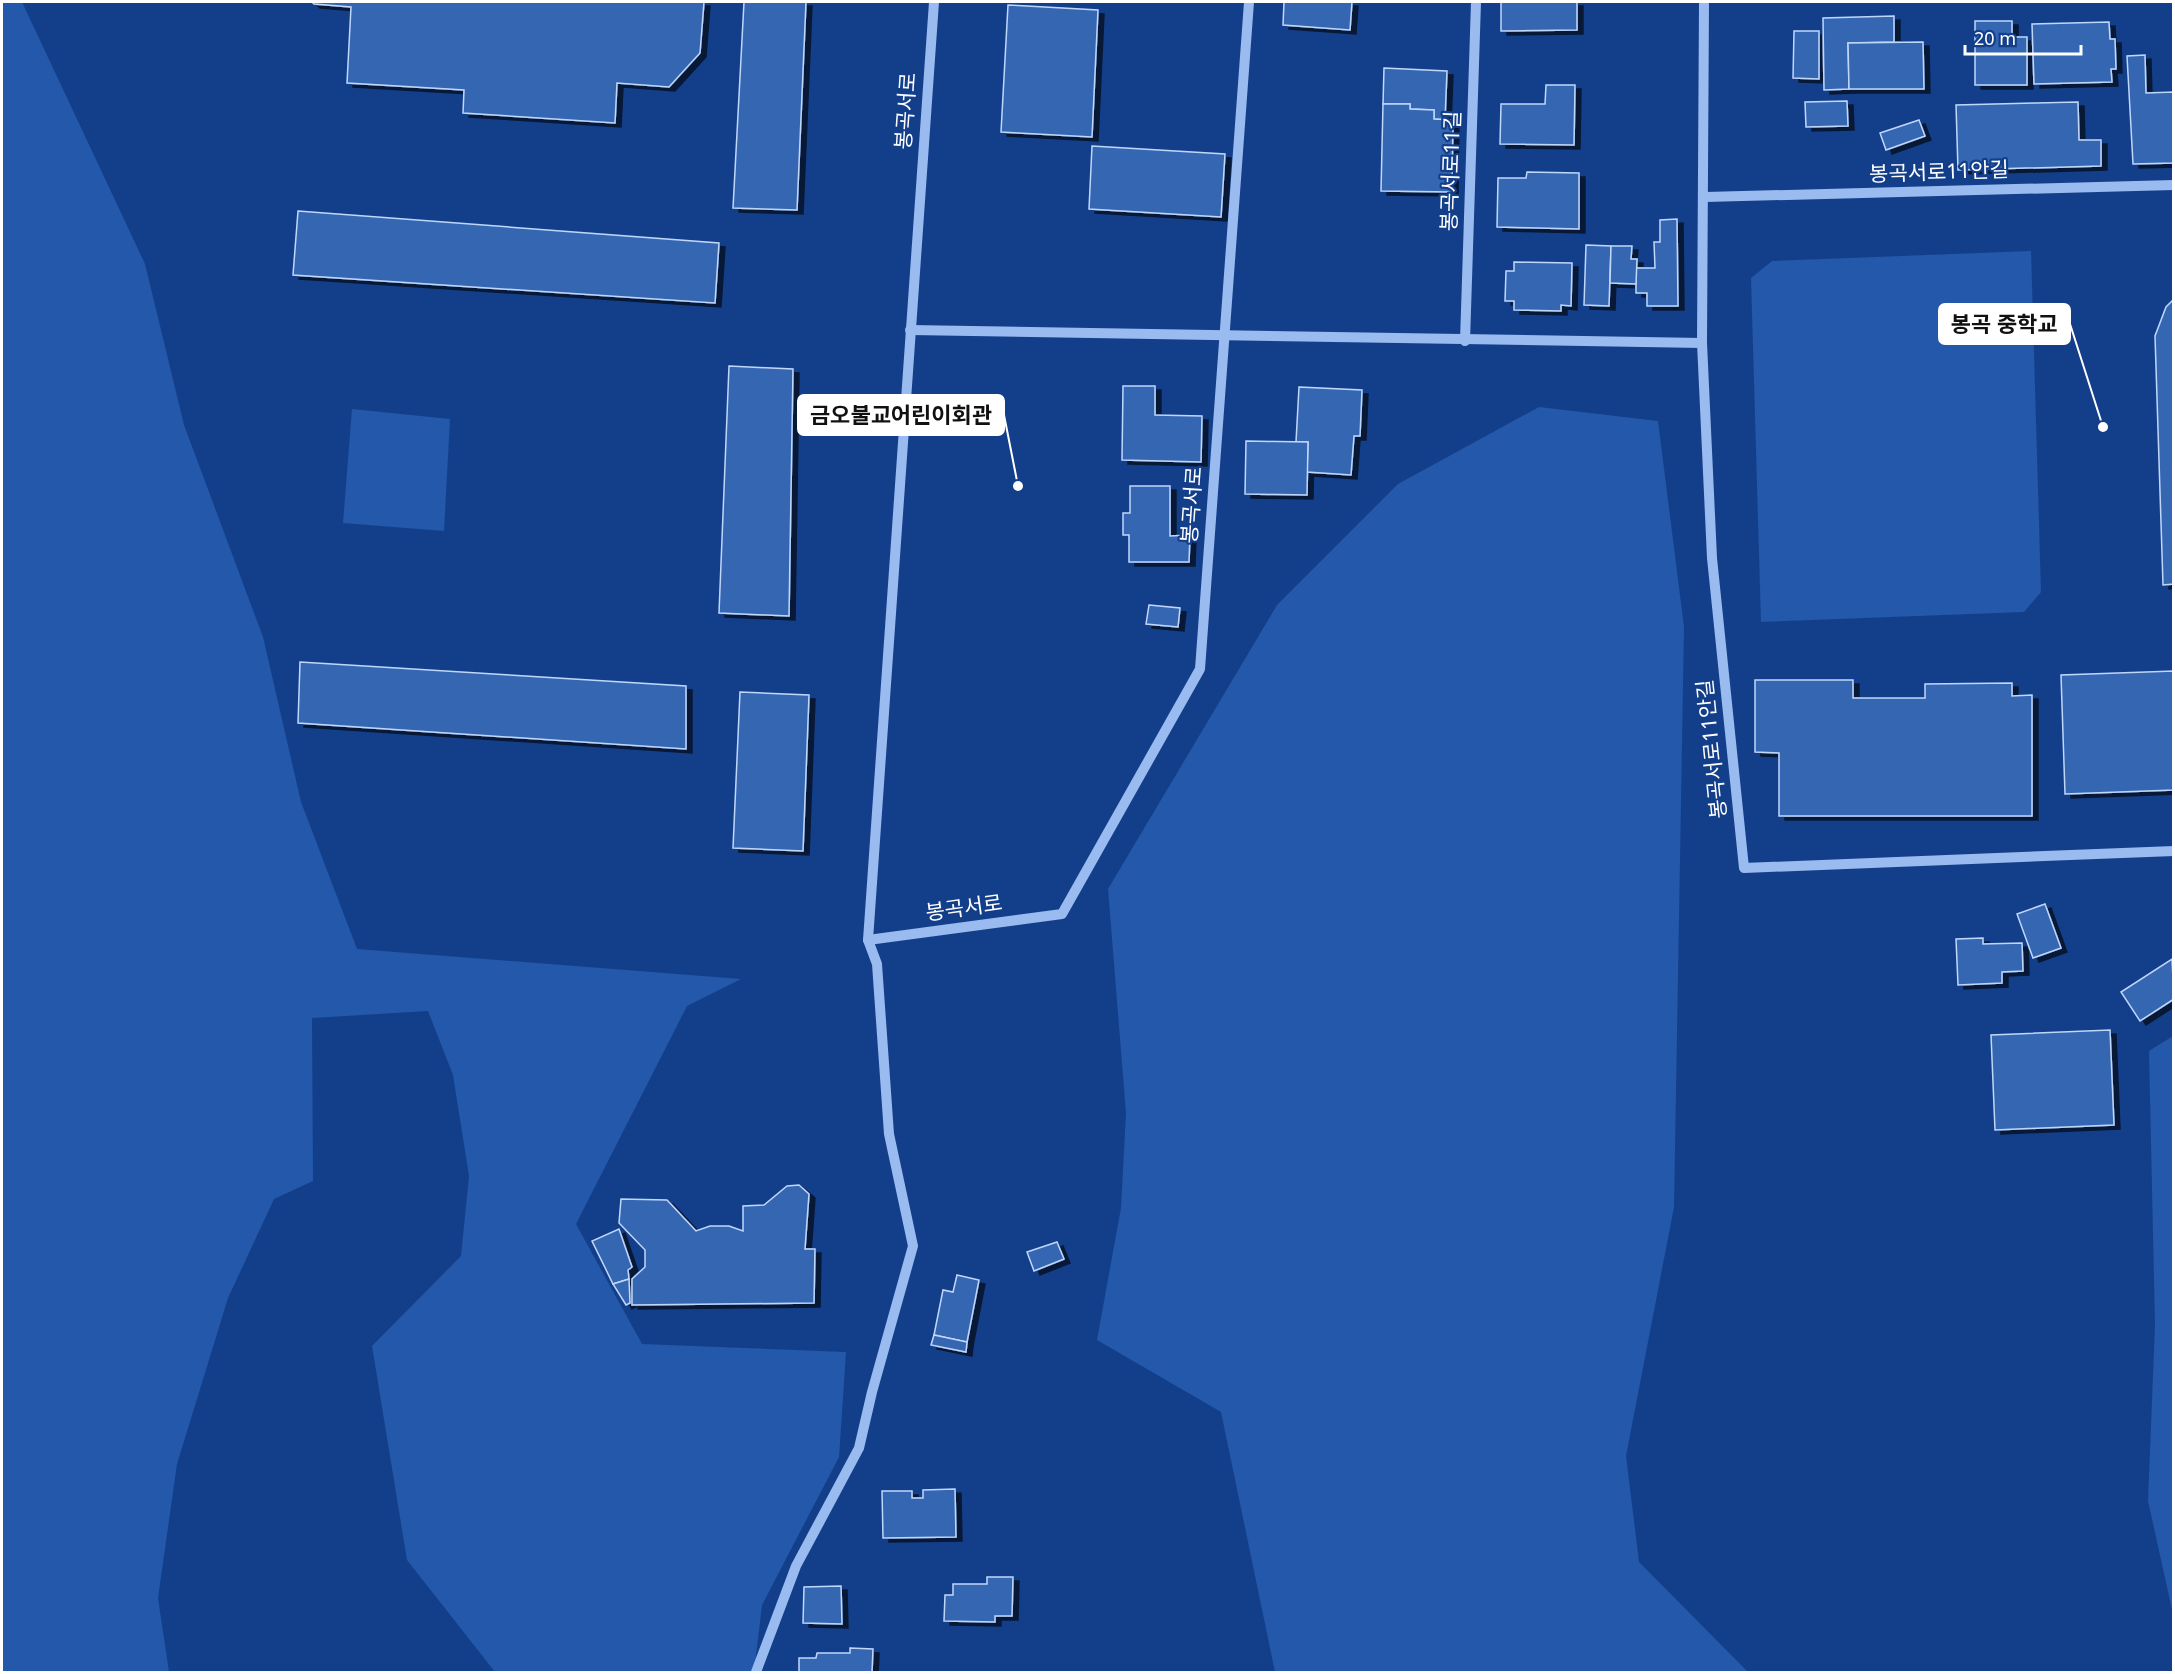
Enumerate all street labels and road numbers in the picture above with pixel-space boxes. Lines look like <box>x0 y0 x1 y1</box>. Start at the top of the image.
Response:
street label: 봉곡서로 <box>888 71 922 150</box>
street label: 봉곡서로11길 <box>1434 110 1466 232</box>
street label: 봉곡서로11안길 <box>1869 155 2009 187</box>
street label: 봉곡서로 <box>1174 465 1208 544</box>
street label: 봉곡서로11안길 <box>1690 678 1732 820</box>
street label: 봉곡서로 <box>924 888 1004 926</box>

